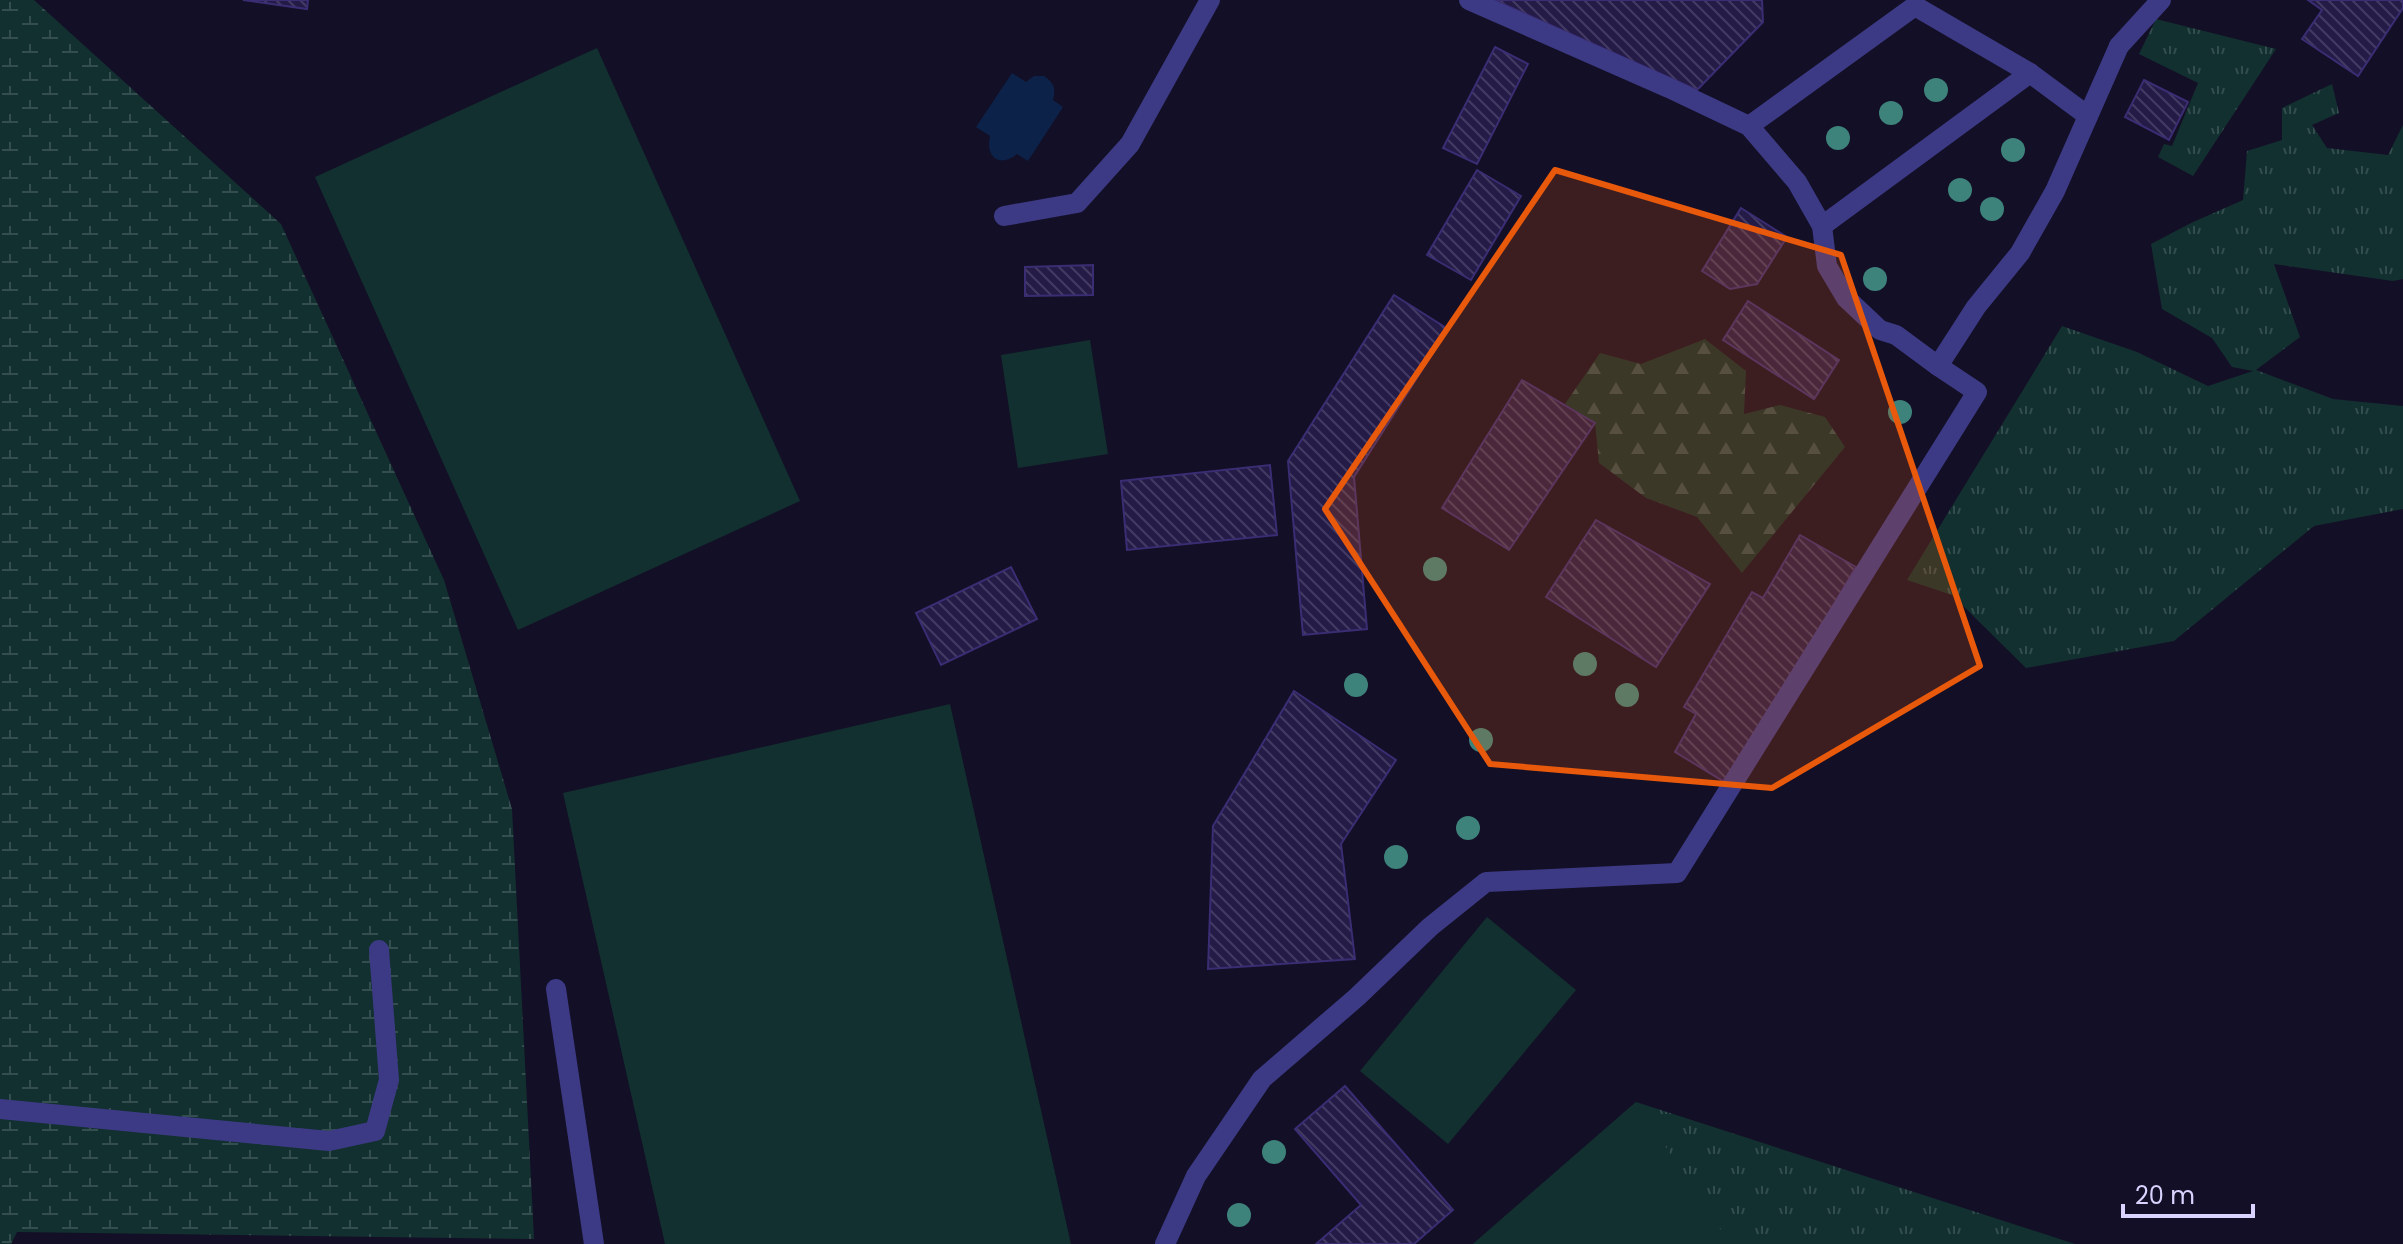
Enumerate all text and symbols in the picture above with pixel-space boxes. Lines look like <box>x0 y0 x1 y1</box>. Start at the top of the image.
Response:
scale bar <box>2123 1168 2253 1218</box>
text: 20 m <box>2135 1179 2195 1212</box>

